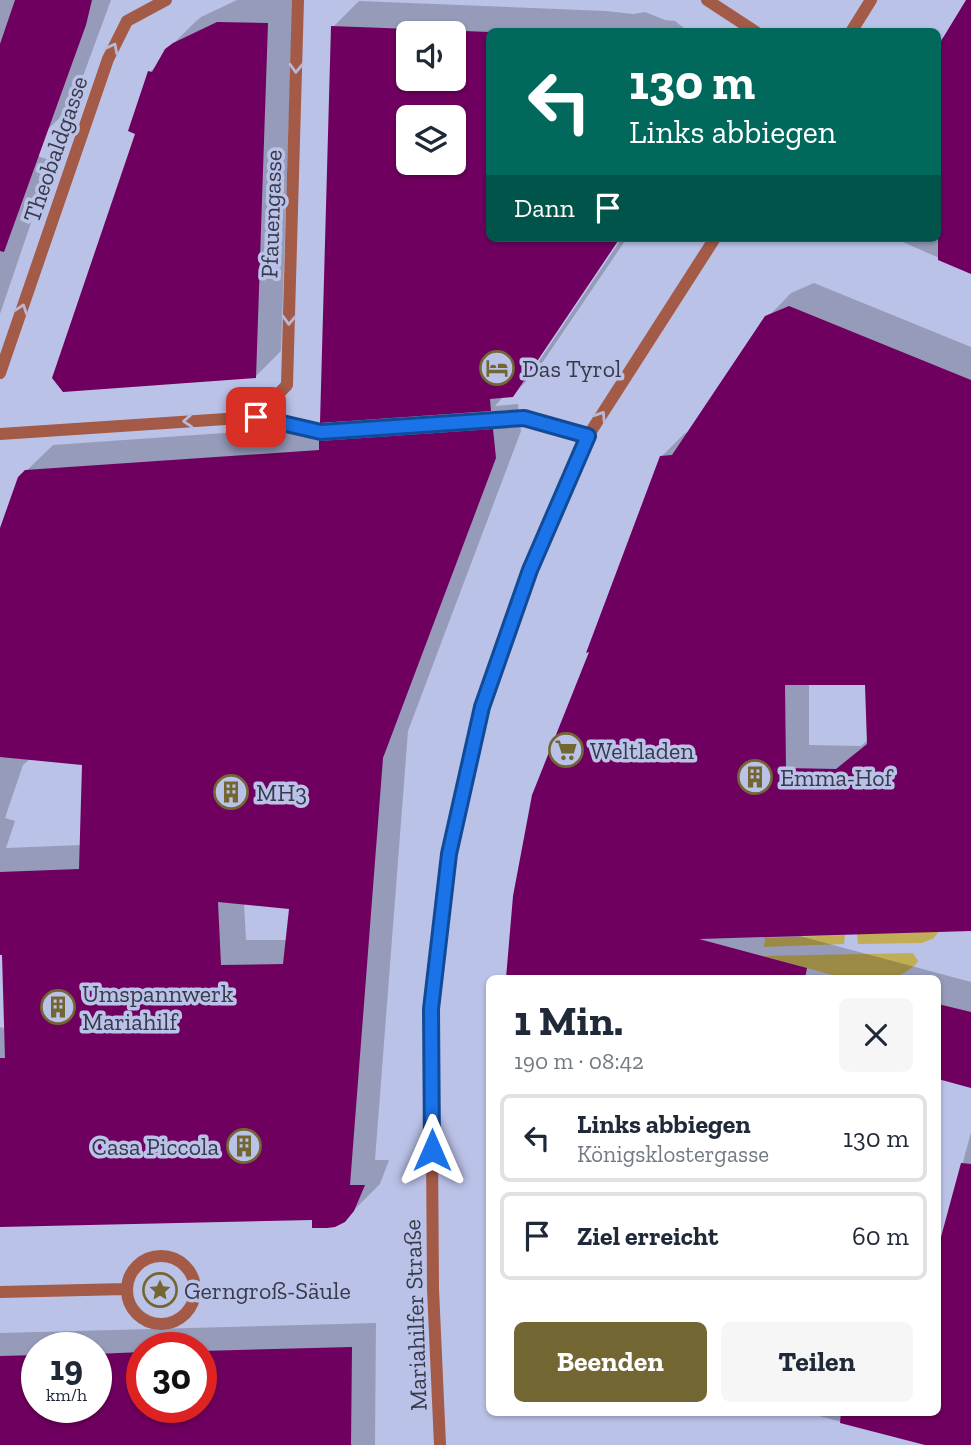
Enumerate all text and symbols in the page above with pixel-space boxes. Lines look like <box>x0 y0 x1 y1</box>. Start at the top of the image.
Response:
map controls <box>396 21 466 175</box>
button: sound <box>396 21 466 91</box>
one-way arrow <box>105 43 118 55</box>
text: 130 m <box>629 53 755 112</box>
icon: left <box>514 56 605 147</box>
one-way arrow <box>289 63 304 74</box>
street label: Theobaldgasse <box>16 72 94 226</box>
button: layers <box>396 105 466 175</box>
text: Links abbiegen <box>629 113 836 151</box>
street label: Pfauengasse <box>254 149 288 279</box>
icon: arrive <box>589 189 627 227</box>
text: Dann <box>514 192 575 224</box>
one-way arrow <box>14 303 28 315</box>
one-way arrow <box>281 315 296 326</box>
hotel icon: Das Tyrol <box>478 349 516 387</box>
place label: Das Tyrol <box>522 354 621 383</box>
pin <box>226 387 286 447</box>
icon: arrive <box>237 398 275 436</box>
one-way arrow <box>592 411 605 424</box>
one-way arrow <box>182 414 193 429</box>
supermarket icon: Weltladen <box>547 731 585 769</box>
place label: Weltladen <box>590 736 694 765</box>
building icon: Emma-Hof <box>736 758 774 796</box>
place label: Emma-Hof <box>780 763 894 792</box>
building icon: MH3 <box>212 773 250 811</box>
place label: MH3 <box>256 778 307 807</box>
place label: Umspannwerk Mariahilf <box>82 979 234 1036</box>
building icon: Umspannwerk Mariahilf <box>39 988 77 1026</box>
text: 1 Min. <box>514 995 623 1046</box>
button: close <box>839 998 913 1072</box>
text: 190 m · 08:42 <box>514 1047 644 1075</box>
text: Links abbiegen <box>577 1108 751 1140</box>
position arrow <box>395 1113 469 1187</box>
icon: left <box>518 1119 556 1157</box>
text: 130 m <box>843 1122 909 1154</box>
building icon: Casa Piccola <box>225 1127 263 1165</box>
place label: Casa Piccola <box>91 1132 219 1161</box>
text: Königsklostergasse <box>577 1140 769 1168</box>
icon: arrive <box>518 1217 556 1255</box>
street label: Mariahilfer Straße <box>397 1219 433 1411</box>
text: Ziel erreicht <box>577 1220 718 1252</box>
text: 60 m <box>852 1220 909 1252</box>
place icon: Gerngroß-Säule <box>141 1271 179 1309</box>
place label: Gerngroß-Säule <box>184 1276 351 1305</box>
button: Beenden <box>514 1322 707 1402</box>
button: Teilen <box>721 1322 913 1402</box>
speed limit sign: 30 <box>126 1332 217 1423</box>
text: 19 <box>50 1347 83 1389</box>
text: km/h <box>46 1384 87 1406</box>

